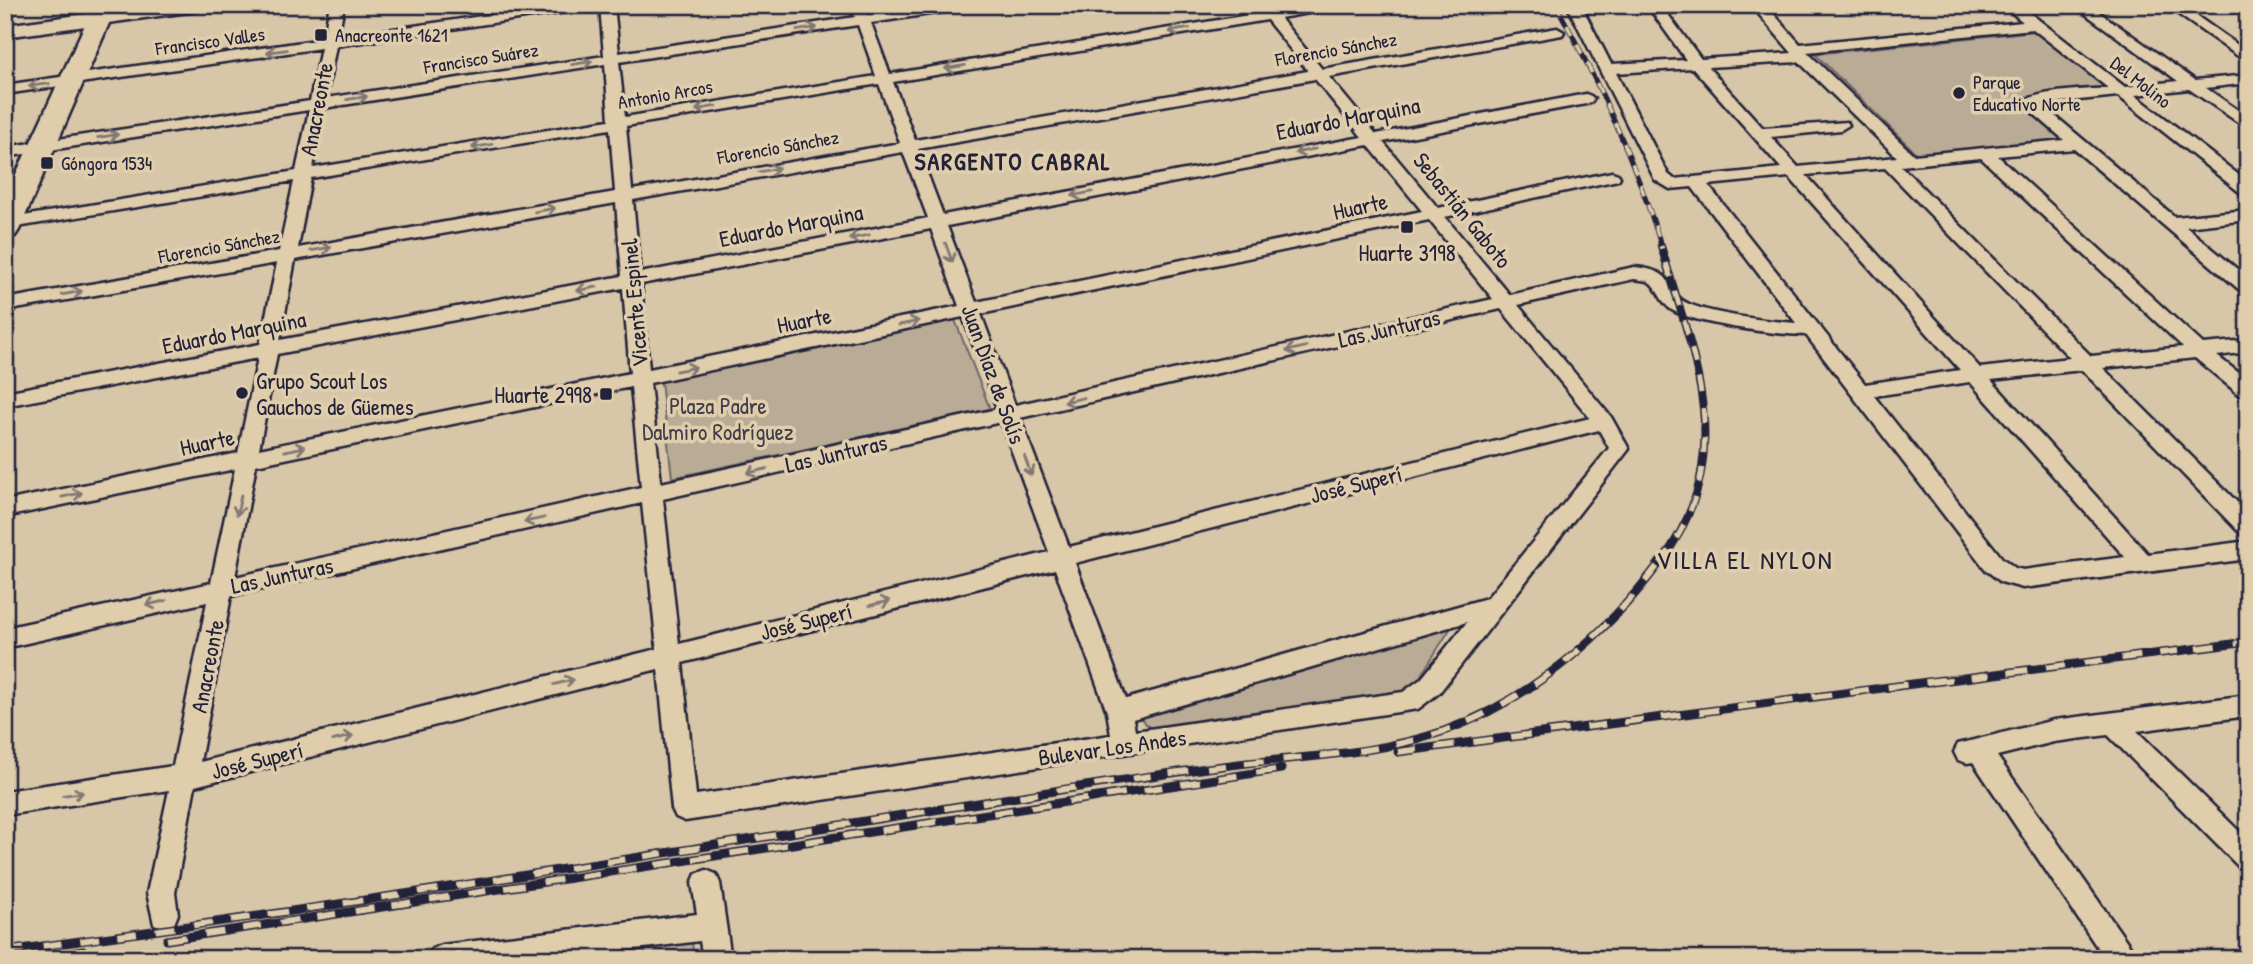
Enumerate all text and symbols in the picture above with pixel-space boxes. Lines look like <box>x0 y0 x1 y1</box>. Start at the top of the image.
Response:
street label: Francisco Valles <box>153 20 266 62</box>
place label: Anacreonte 1621 <box>335 22 448 48</box>
one-way arrow <box>795 22 818 35</box>
one-way arrow <box>1168 24 1191 37</box>
street label: Florencio Sánchez <box>1272 26 1399 73</box>
marker: Anacreonte 1621 <box>313 27 329 43</box>
street label: Francisco Suárez <box>421 36 540 80</box>
one-way arrow <box>266 45 289 58</box>
street label: Del Molino <box>2105 50 2177 114</box>
one-way arrow <box>570 56 593 69</box>
street label: Anacreonte <box>292 60 340 158</box>
one-way arrow <box>944 61 966 74</box>
place label: Parque Educativo Norte <box>1973 69 2081 117</box>
street label: Antonio Arcos <box>616 73 714 115</box>
one-way arrow <box>28 79 51 92</box>
marker: Parque Educativo Norte <box>1951 85 1967 101</box>
street label: Eduardo Marquina <box>1274 89 1422 147</box>
one-way arrow <box>345 91 368 104</box>
one-way arrow <box>695 102 718 116</box>
street label: Florencio Sánchez <box>714 124 841 171</box>
one-way arrow <box>96 129 119 142</box>
one-way arrow <box>471 140 494 153</box>
district label: SARGENTO CABRAL <box>914 145 1112 177</box>
one-way arrow <box>1294 145 1317 158</box>
street label: Sebastián Gaboto <box>1407 146 1519 274</box>
place label: Góngora 1534 <box>61 150 152 176</box>
marker: Góngora 1534 <box>39 155 55 171</box>
one-way arrow <box>757 163 780 176</box>
street label: Huarte <box>1330 185 1390 227</box>
one-way arrow <box>1071 188 1094 201</box>
street label: Eduardo Marquina <box>717 196 865 254</box>
one-way arrow <box>533 203 556 216</box>
marker: Huarte 3198 <box>1399 219 1415 235</box>
street label: Florencio Sánchez <box>155 223 282 270</box>
one-way arrow <box>848 231 871 244</box>
street label: Vicente Espinel <box>613 237 655 368</box>
place label: Huarte 3198 <box>1358 237 1456 268</box>
one-way arrow <box>309 242 332 255</box>
one-way arrow <box>944 242 956 264</box>
one-way arrow <box>576 282 599 296</box>
one-way arrow <box>61 286 83 299</box>
street label: Huarte <box>774 300 834 340</box>
street label: Juan Díaz de Solís <box>954 300 1034 448</box>
street label: Las Junturas <box>1335 301 1443 355</box>
street label: Eduardo Marquina <box>160 303 308 361</box>
one-way arrow <box>897 316 920 330</box>
one-way arrow <box>1285 343 1308 357</box>
one-way arrow <box>674 361 697 375</box>
place label: Grupo Scout Los Gauchos de Güemes <box>256 365 414 422</box>
place label: Huarte 2998 <box>494 379 592 410</box>
marker: Grupo Scout Los Gauchos de Güemes <box>234 385 250 401</box>
marker: Huarte 2998 <box>598 386 614 402</box>
park label: Plaza Padre Dalmiro Rodríguez <box>642 390 794 447</box>
one-way arrow <box>1063 394 1086 407</box>
street label: Huarte <box>177 421 237 463</box>
street label: Las Junturas <box>782 426 890 480</box>
one-way arrow <box>283 441 306 455</box>
one-way arrow <box>1023 455 1035 477</box>
street label: José Superí <box>1307 458 1405 510</box>
one-way arrow <box>746 465 769 478</box>
one-way arrow <box>60 487 83 501</box>
one-way arrow <box>232 493 245 516</box>
one-way arrow <box>523 514 546 528</box>
district label: VILLA EL NYLON <box>1656 542 1834 577</box>
street label: Las Junturas <box>228 549 336 601</box>
street label: José Superí <box>757 595 855 647</box>
one-way arrow <box>868 596 890 609</box>
one-way arrow <box>145 597 168 611</box>
street label: Anacreonte <box>183 617 231 715</box>
one-way arrow <box>552 675 575 688</box>
street label: Bulevar Los Andes <box>1036 721 1188 773</box>
one-way arrow <box>331 731 354 744</box>
street label: José Superí <box>208 734 306 786</box>
one-way arrow <box>61 787 84 800</box>

